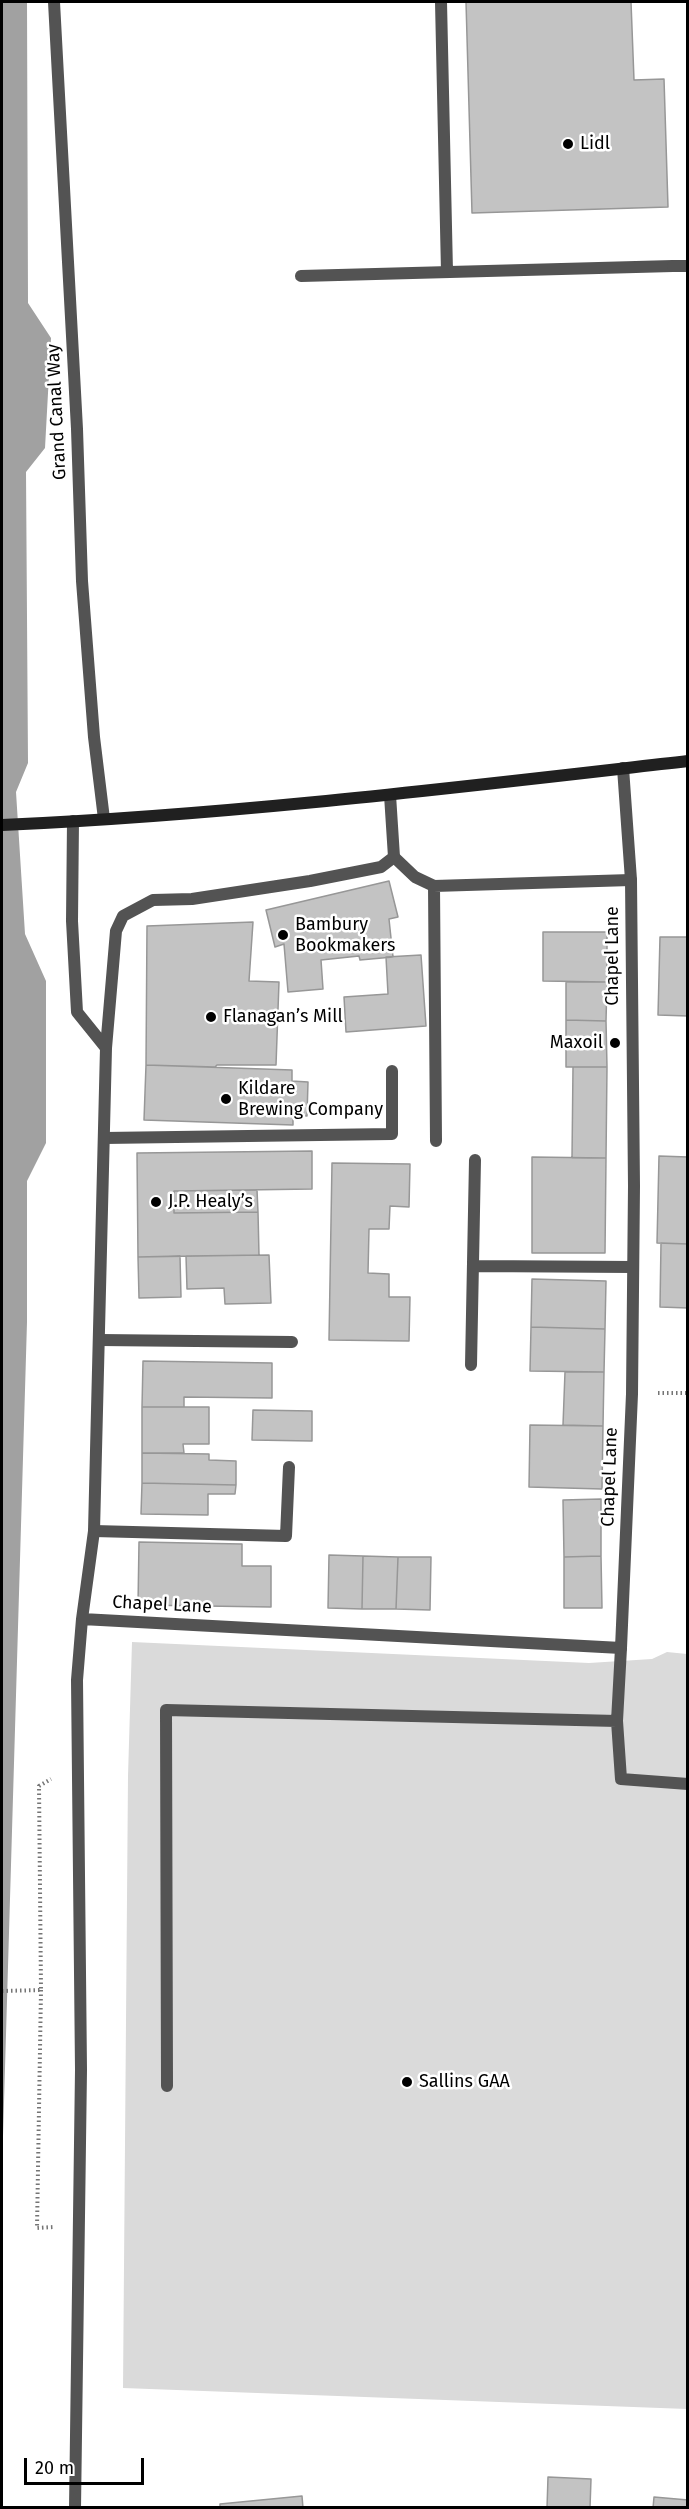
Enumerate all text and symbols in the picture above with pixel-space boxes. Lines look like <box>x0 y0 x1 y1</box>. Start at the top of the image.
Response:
place label: Lidl <box>580 133 610 155</box>
marker: Lidl <box>561 137 575 151</box>
street label: Grand Canal Way <box>43 343 71 481</box>
street label: Chapel Lane <box>602 906 624 1006</box>
place label: Bambury Bookmakers <box>295 914 395 956</box>
marker: Bambury Bookmakers <box>276 928 290 942</box>
place label: Flanagan’s Mill <box>223 1006 343 1028</box>
marker: Flanagan’s Mill <box>204 1010 218 1024</box>
place label: Maxoil <box>550 1032 603 1054</box>
marker: Maxoil <box>608 1036 622 1050</box>
place label: Kildare Brewing Company <box>238 1078 383 1120</box>
marker: Kildare Brewing Company <box>219 1092 233 1106</box>
place label: J.P. Healy’s <box>168 1191 253 1213</box>
marker: J.P. Healy’s <box>149 1195 163 1209</box>
street label: Chapel Lane <box>597 1427 623 1527</box>
street label: Chapel Lane <box>112 1592 212 1618</box>
place label: Sallins GAA <box>419 2071 510 2093</box>
marker: Sallins GAA <box>400 2075 414 2089</box>
scale bar <box>27 2446 147 2484</box>
text: 20 m <box>35 2457 74 2479</box>

